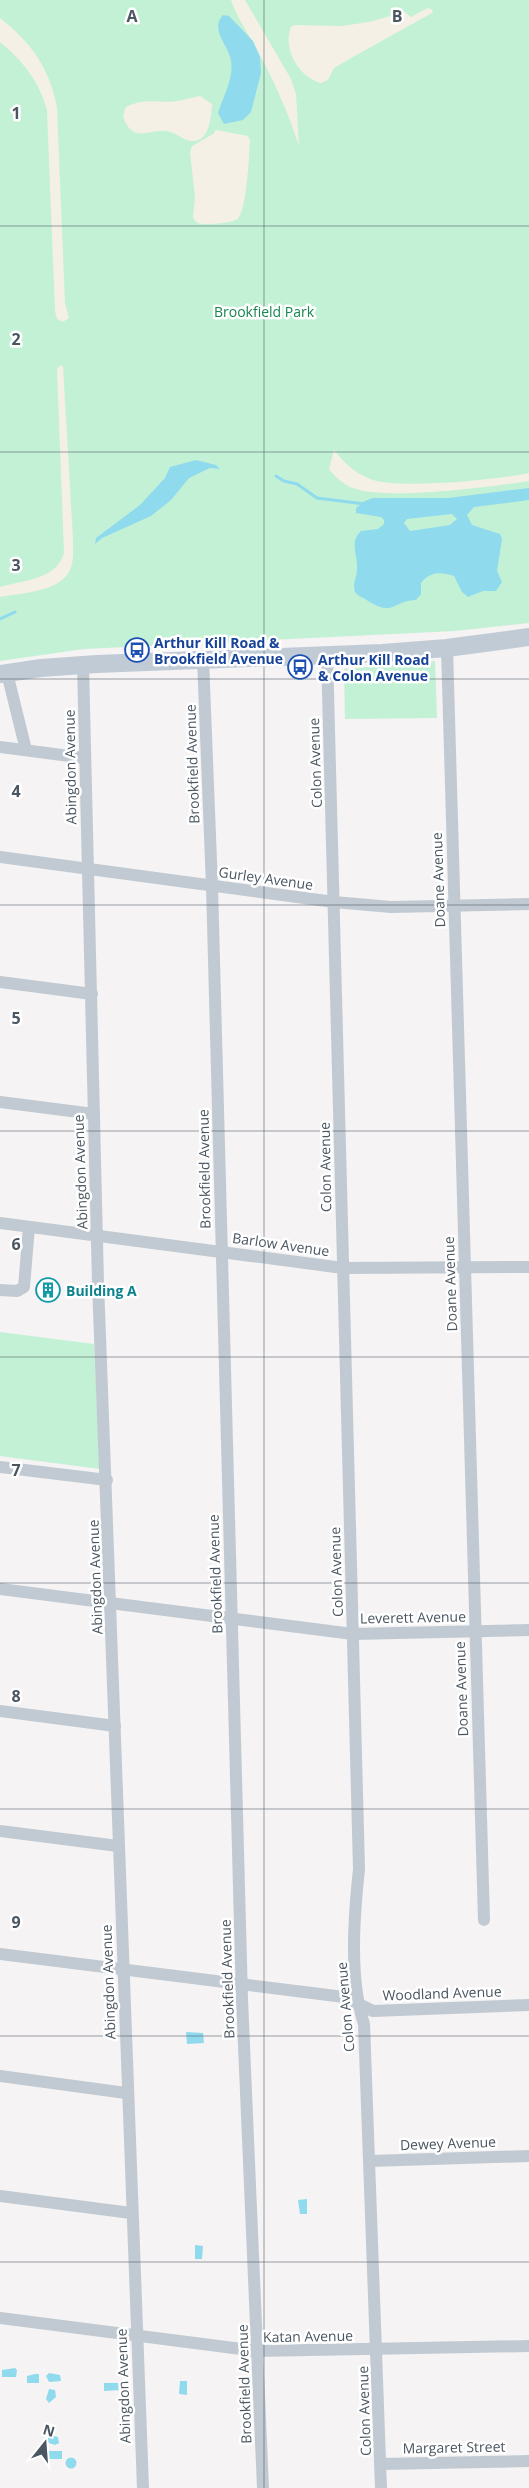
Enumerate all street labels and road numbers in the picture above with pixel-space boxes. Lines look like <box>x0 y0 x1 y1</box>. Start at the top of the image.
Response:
street label: Brookfield Avenue <box>180 704 204 824</box>
street label: Abingdon Avenue <box>59 709 81 825</box>
street label: Colon Avenue <box>304 717 326 808</box>
street label: Doane Avenue <box>427 832 449 928</box>
street label: Gurley Avenue <box>218 862 315 894</box>
street label: Brookfield Avenue <box>193 1109 215 1229</box>
street label: Abingdon Avenue <box>68 1114 92 1230</box>
street label: Colon Avenue <box>315 1122 335 1212</box>
street label: Barlow Avenue <box>231 1228 331 1260</box>
street label: Doane Avenue <box>439 1236 461 1332</box>
street label: Brookfield Avenue <box>203 1514 227 1634</box>
street label: Abingdon Avenue <box>83 1519 107 1635</box>
street label: Colon Avenue <box>325 1526 347 1617</box>
street label: Leverett Avenue <box>360 1607 466 1627</box>
street label: Doane Avenue <box>450 1641 472 1737</box>
street label: Brookfield Avenue <box>215 1919 239 2039</box>
street label: Abingdon Avenue <box>96 1924 120 2040</box>
street label: Colon Avenue <box>332 1961 358 2053</box>
street label: Woodland Avenue <box>382 1981 502 2005</box>
street label: Dewey Avenue <box>400 2132 496 2154</box>
street label: Brookfield Avenue <box>232 2324 256 2444</box>
street label: Katan Avenue <box>263 2326 353 2346</box>
street label: Abingdon Avenue <box>111 2328 135 2444</box>
street label: Colon Avenue <box>353 2365 375 2456</box>
street label: Margaret Street <box>402 2437 506 2457</box>

